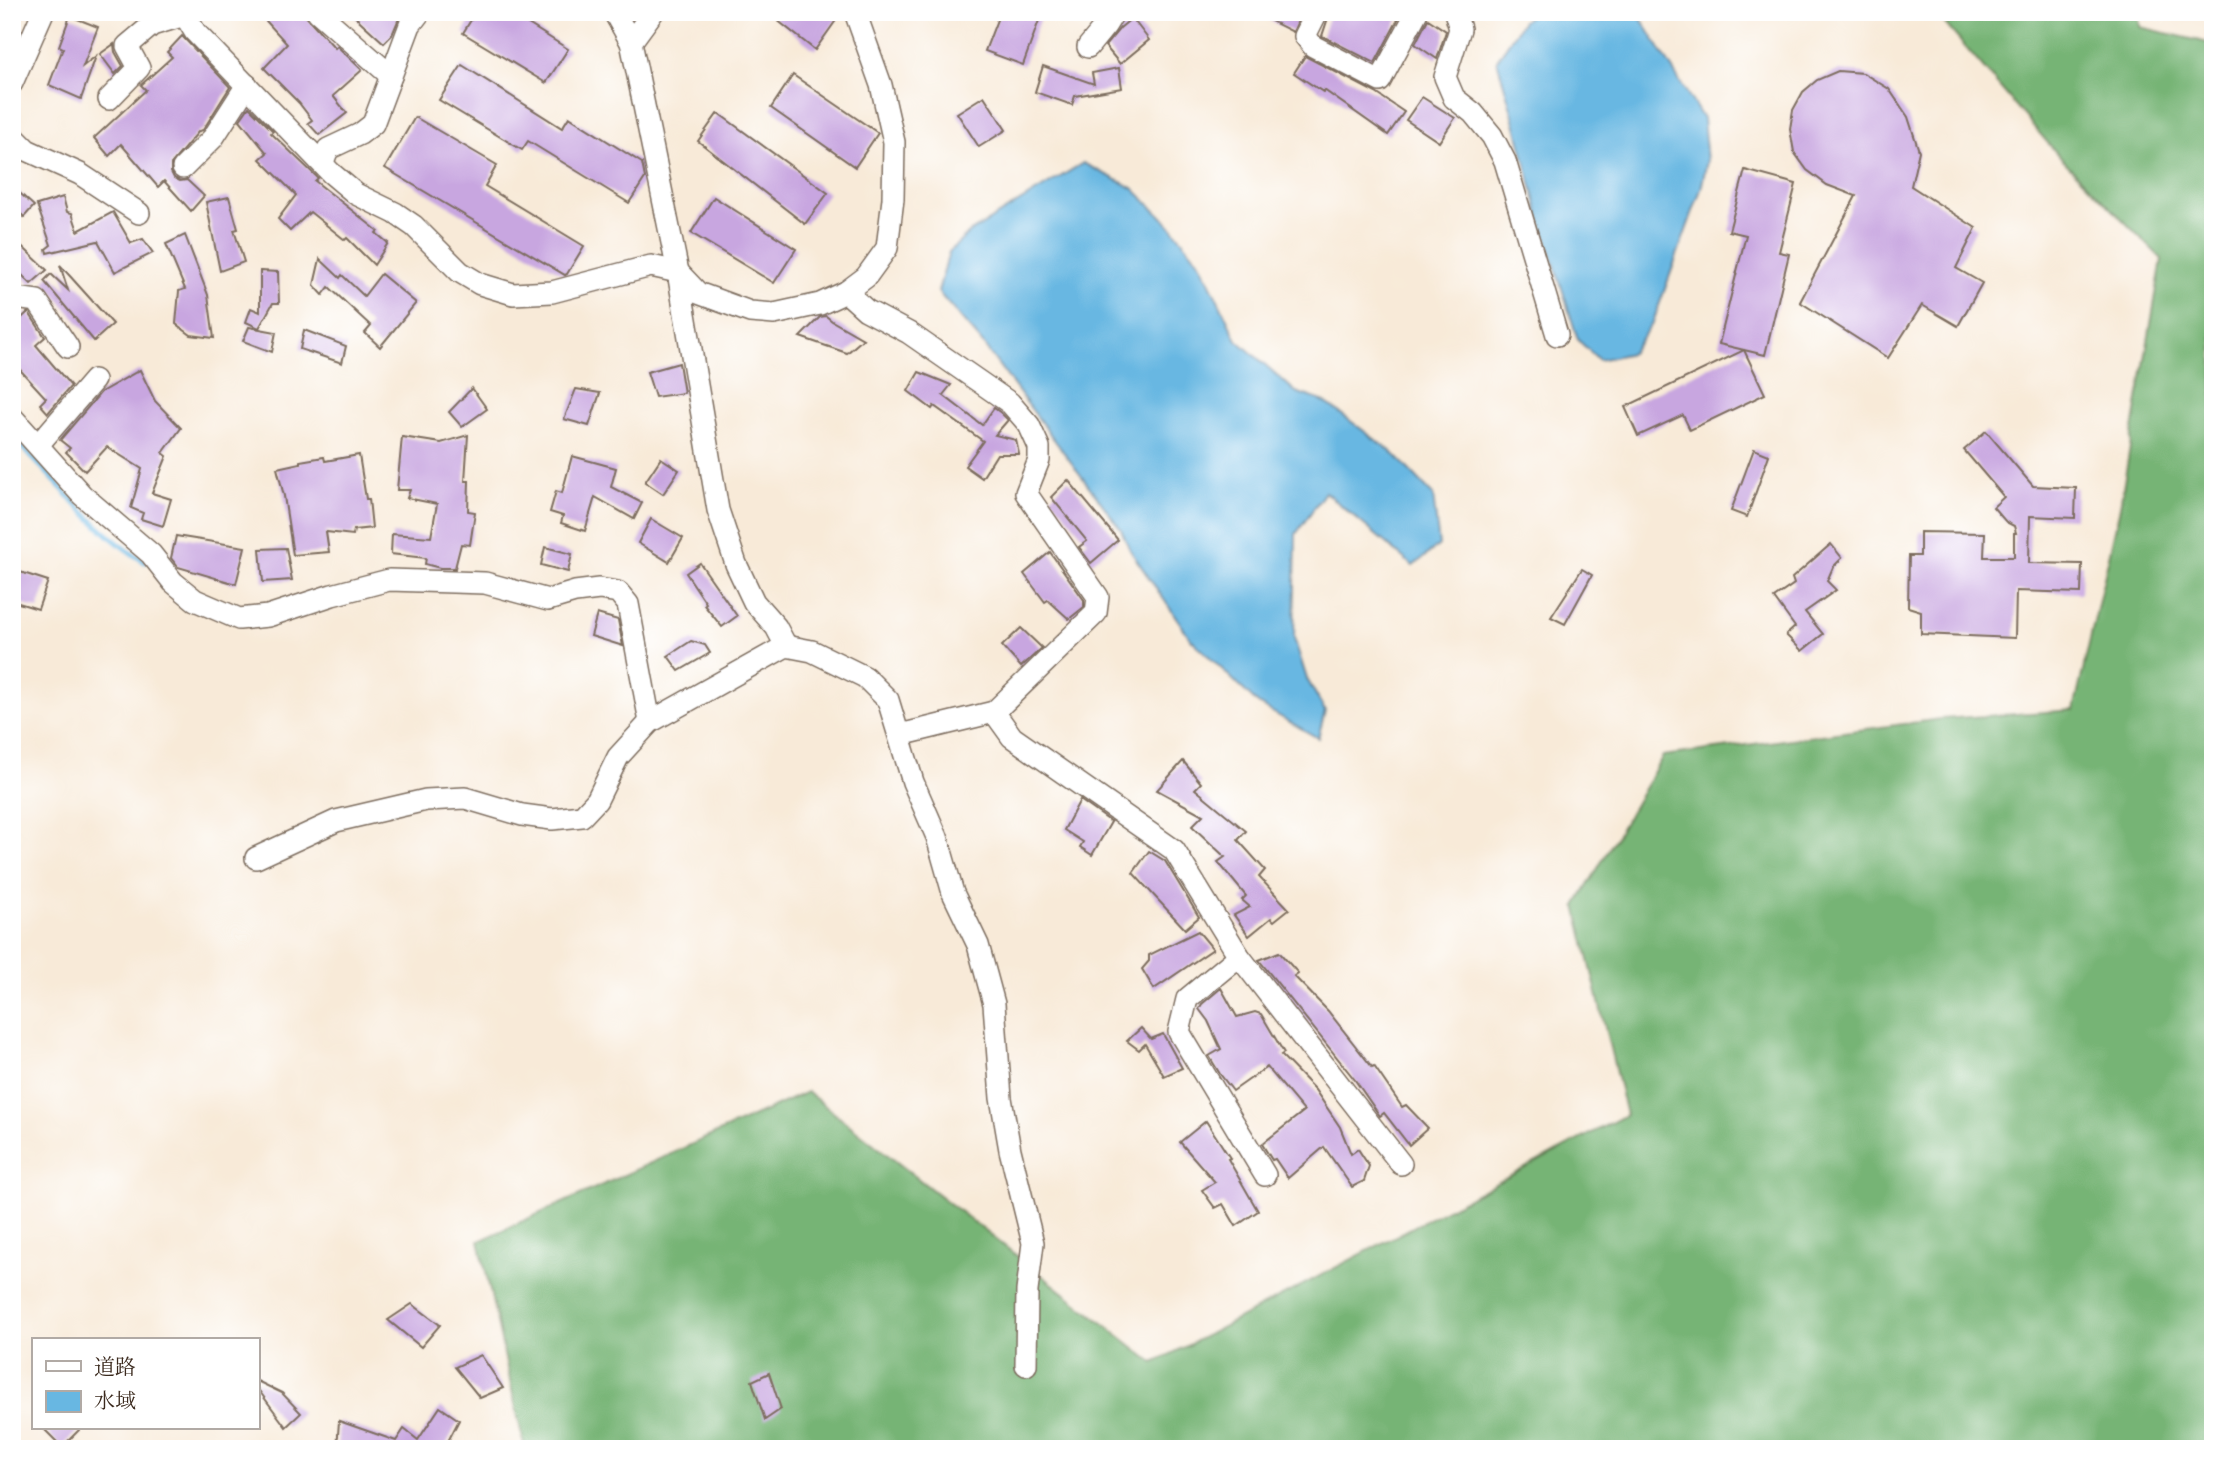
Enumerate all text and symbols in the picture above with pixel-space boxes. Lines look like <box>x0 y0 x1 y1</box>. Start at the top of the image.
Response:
legend <box>32 1338 259 1430</box>
text: 道路 <box>94 1354 136 1384</box>
text: 水域 <box>94 1388 136 1418</box>

